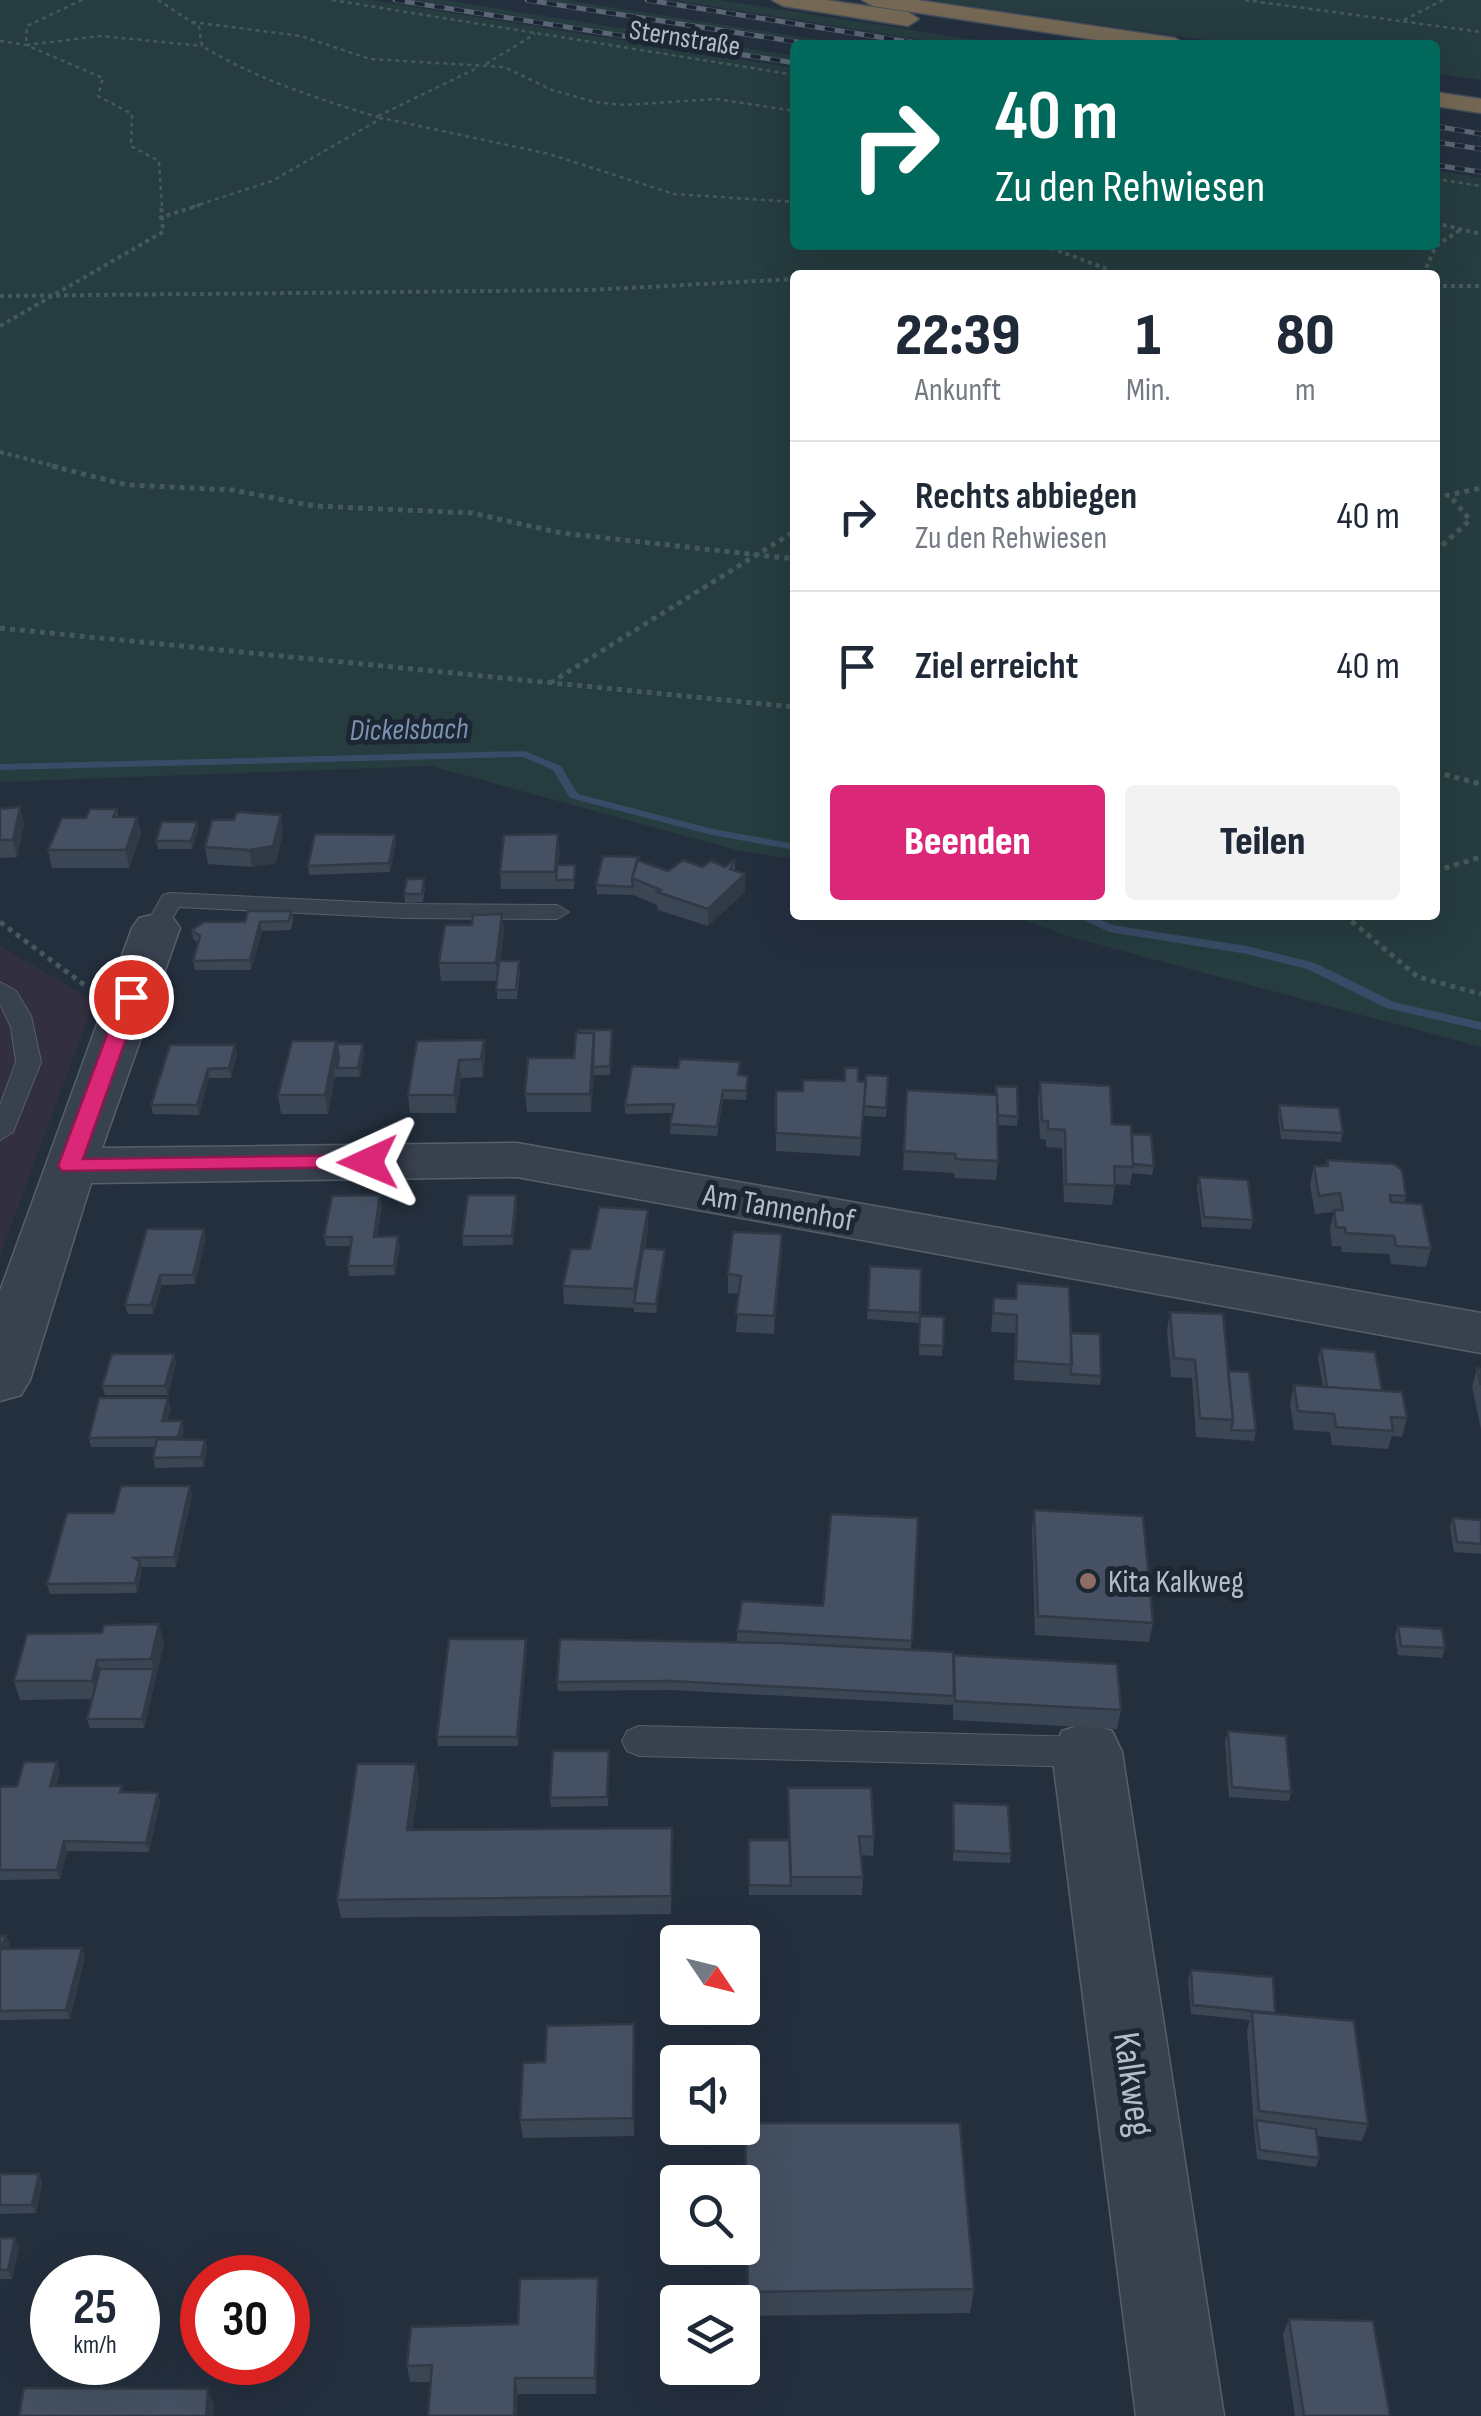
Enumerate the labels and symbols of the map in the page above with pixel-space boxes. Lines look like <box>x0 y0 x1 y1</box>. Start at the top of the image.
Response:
street label: Sternstraße <box>627 13 742 64</box>
water label: Dickelsbach <box>349 711 469 749</box>
pin <box>89 955 174 1040</box>
position arrow <box>316 1110 420 1214</box>
street label: Am Tannenhof <box>699 1176 858 1241</box>
place label: Kita Kalkweg <box>1108 1563 1244 1602</box>
marker: Kita Kalkweg <box>1077 1570 1099 1592</box>
north arrow <box>660 1925 760 2025</box>
street label: Kalkweg <box>1103 2029 1162 2139</box>
speed limit sign: 30 <box>180 2255 310 2385</box>

